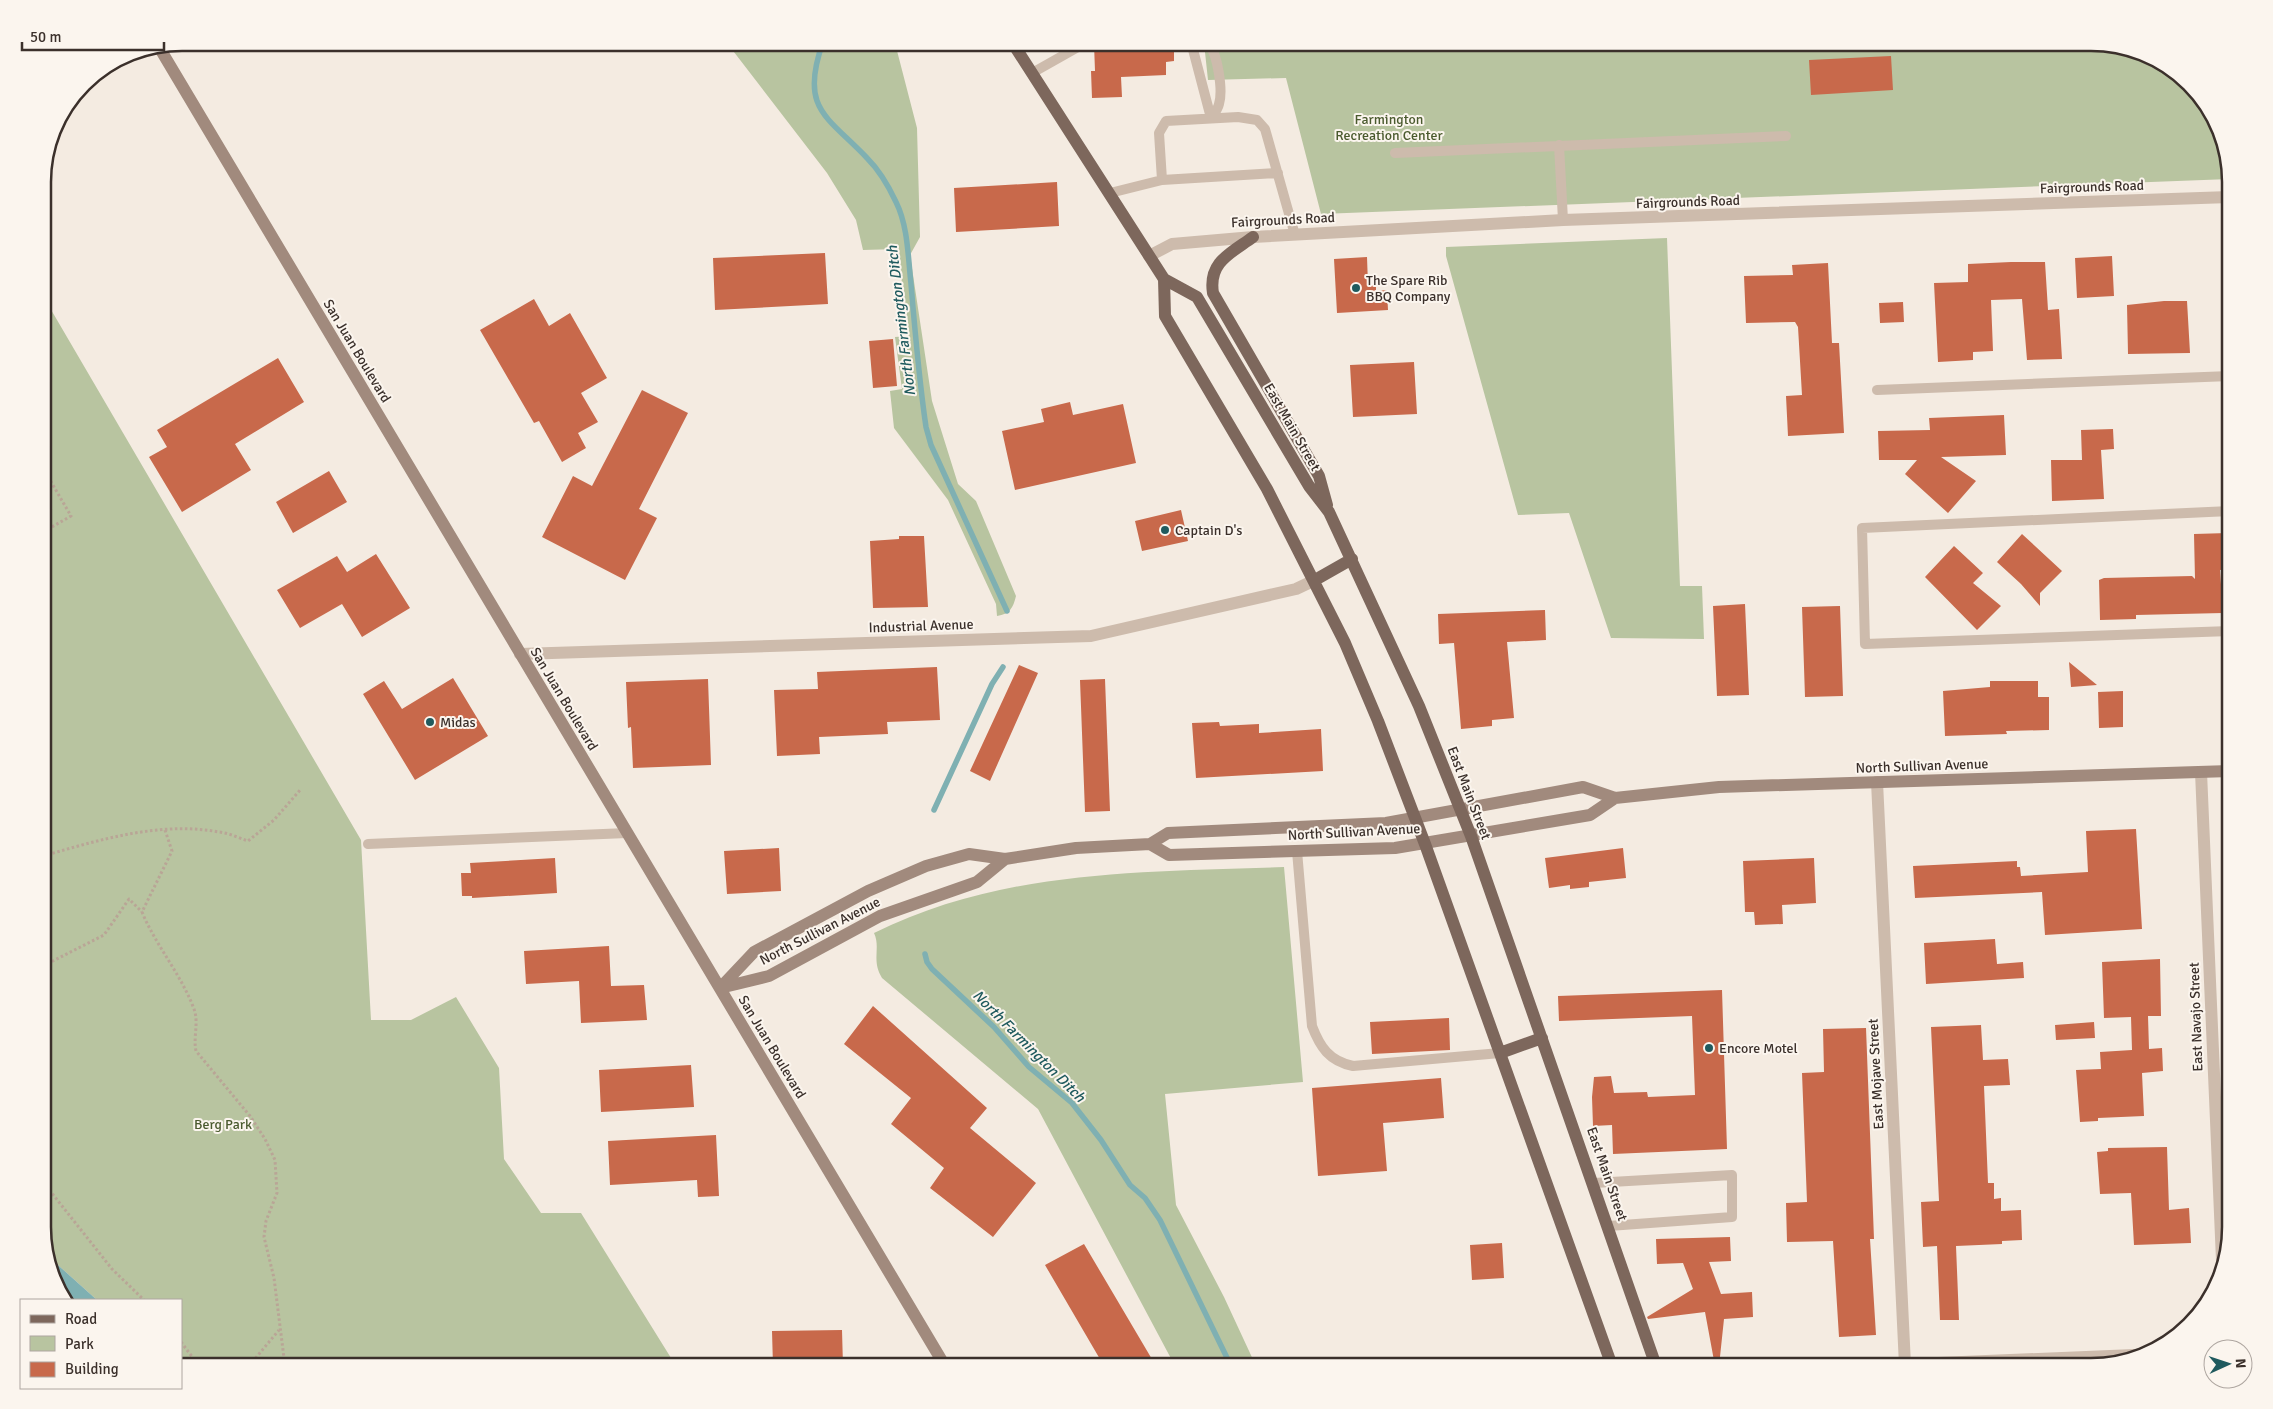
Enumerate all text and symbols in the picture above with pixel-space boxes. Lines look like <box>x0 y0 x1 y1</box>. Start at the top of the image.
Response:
scale bar <box>22 20 165 52</box>
text: 50 m <box>30 28 61 46</box>
park label: Farmington Recreation Center <box>1335 111 1444 144</box>
street label: Fairgrounds Road <box>2040 177 2144 197</box>
street label: Fairgrounds Road <box>1636 192 1740 212</box>
street label: Fairgrounds Road <box>1231 209 1335 231</box>
water label: North Farmington Ditch <box>883 244 919 397</box>
place label: The Spare Rib BBQ Company <box>1366 272 1451 305</box>
marker: The Spare Rib BBQ Company <box>1350 282 1362 294</box>
street label: San Juan Boulevard <box>319 296 395 406</box>
street label: East Main Street <box>1260 380 1324 474</box>
place label: Captain D's <box>1175 522 1243 539</box>
marker: Captain D's <box>1159 524 1171 536</box>
street label: Industrial Avenue <box>868 616 974 636</box>
street label: San Juan Boulevard <box>526 644 602 754</box>
place label: Midas <box>440 714 476 731</box>
marker: Midas <box>424 716 436 728</box>
street label: East Main Street <box>1443 744 1495 842</box>
street label: North Sullivan Avenue <box>1855 755 1989 777</box>
street label: North Sullivan Avenue <box>1287 820 1421 844</box>
street label: North Sullivan Avenue <box>757 893 883 969</box>
street label: East Navajo Street <box>2186 962 2206 1072</box>
water label: North Farmington Ditch <box>969 986 1090 1107</box>
street label: San Juan Boulevard <box>734 992 810 1102</box>
street label: East Mojave Street <box>1865 1018 1887 1130</box>
place label: Encore Motel <box>1719 1040 1798 1057</box>
marker: Encore Motel <box>1703 1042 1715 1054</box>
park label: Berg Park <box>194 1116 252 1133</box>
street label: East Main Street <box>1583 1125 1631 1223</box>
legend <box>20 1299 182 1389</box>
text: Road <box>65 1310 97 1328</box>
text: Park <box>65 1335 94 1353</box>
north arrow <box>2203 1339 2253 1389</box>
text: N <box>2232 1358 2249 1369</box>
text: Building <box>65 1360 119 1378</box>

